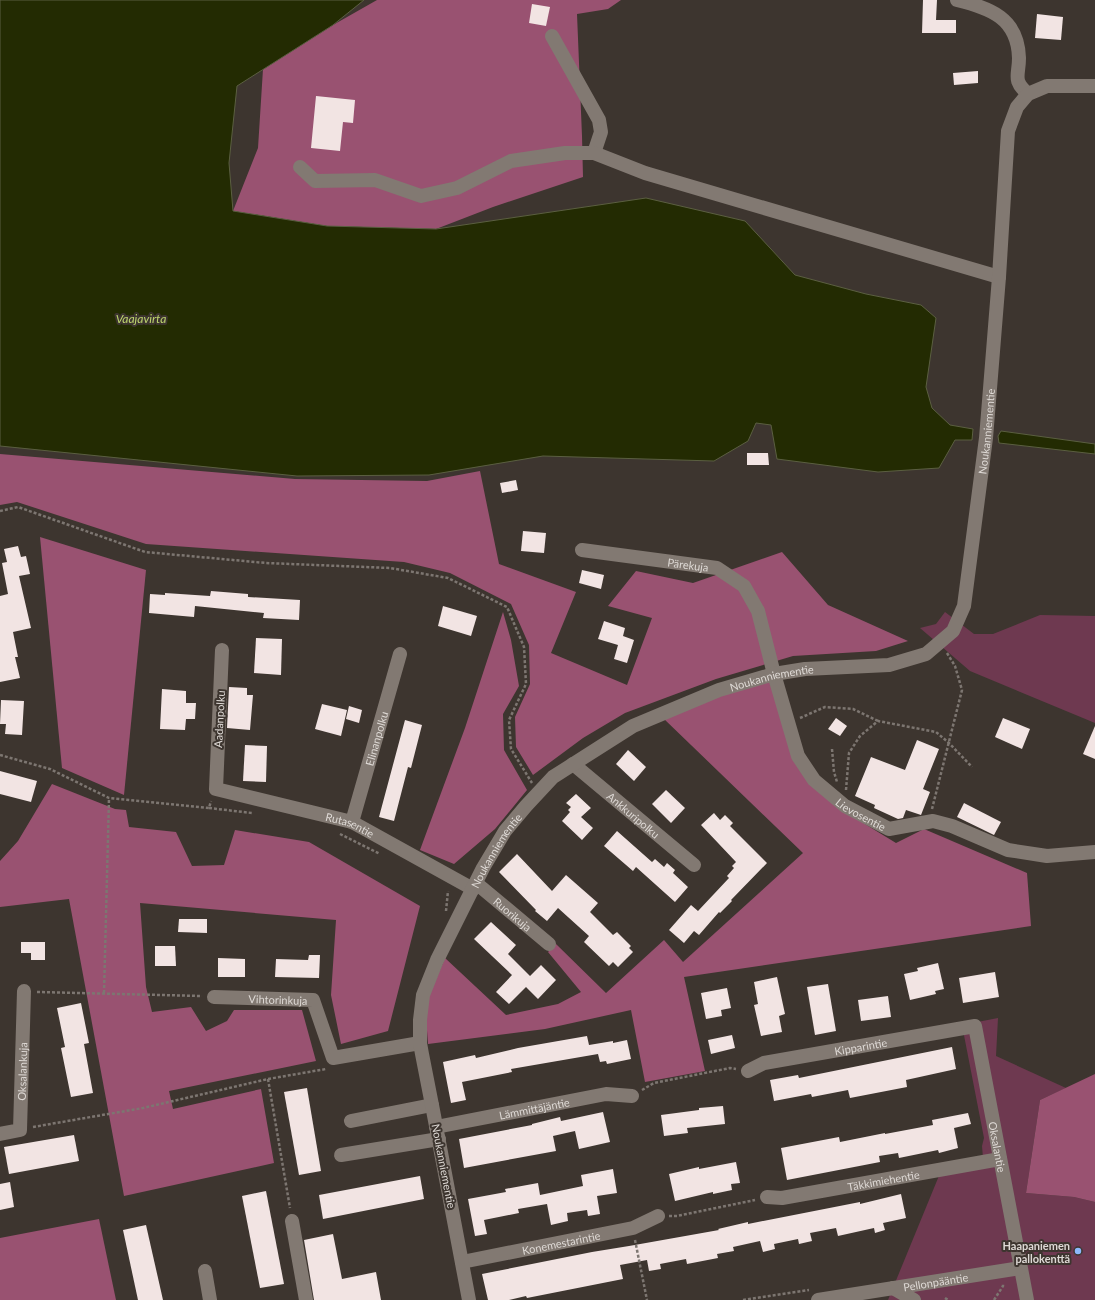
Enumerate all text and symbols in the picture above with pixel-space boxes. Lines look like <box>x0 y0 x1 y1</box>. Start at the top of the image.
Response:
water label: Vaajavirta <box>116 311 166 326</box>
street label: Noukanniementie <box>975 388 996 475</box>
street label: Pärekuja <box>667 555 709 573</box>
street label: Noukanniementie <box>728 662 814 693</box>
street label: Aadanpolku <box>211 690 227 748</box>
street label: Elinanpolku <box>362 710 390 767</box>
street label: Ankkuripolku <box>605 789 663 840</box>
street label: Lievosentie <box>834 795 888 833</box>
street label: Rutasentie <box>324 809 377 840</box>
street label: Noukanniementie <box>468 810 524 890</box>
street label: Ruorikuja <box>491 894 534 933</box>
street label: Vihtorinkuja <box>248 992 308 1006</box>
street label: Kipparintie <box>833 1035 888 1057</box>
street label: Oksalankuja <box>14 1042 29 1101</box>
street label: Lämmittäjäntie <box>498 1095 571 1121</box>
street label: Oksalantie <box>987 1120 1009 1173</box>
street label: Noukanniementie <box>429 1123 459 1210</box>
street label: Täkkimiehentie <box>846 1167 921 1193</box>
street label: Konemestarintie <box>521 1228 601 1256</box>
place label: Haapaniemen pallokenttä <box>1003 1239 1070 1265</box>
marker: Haapaniemen pallokenttä <box>1073 1246 1083 1256</box>
street label: Pellonpääntie <box>902 1270 969 1293</box>

